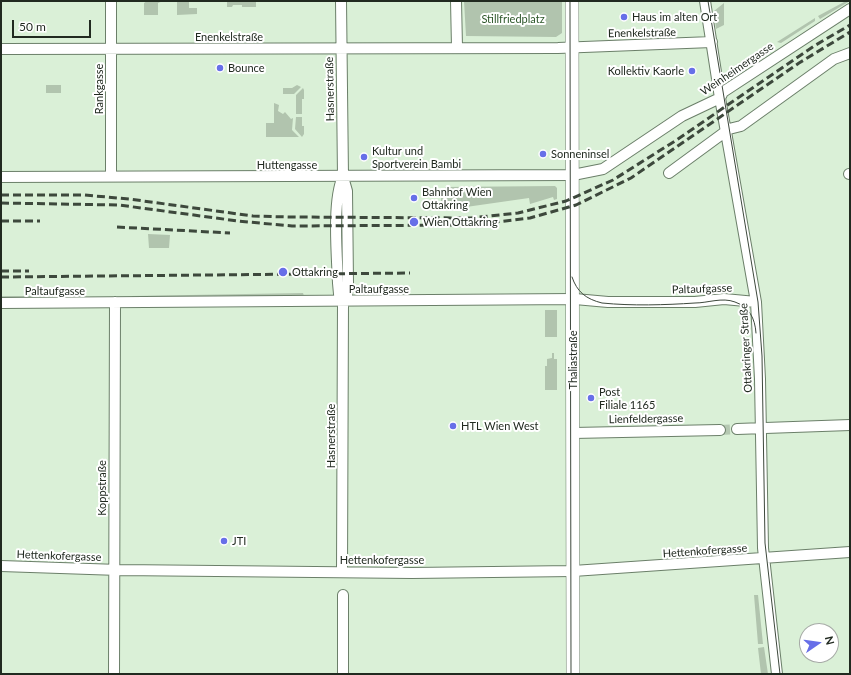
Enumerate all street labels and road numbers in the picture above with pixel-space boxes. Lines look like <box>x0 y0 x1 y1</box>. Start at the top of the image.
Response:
street label: Enenkelstraße <box>608 26 676 40</box>
street label: Enenkelstraße <box>195 30 263 44</box>
street label: Weinheimergasse <box>698 40 776 98</box>
street label: Hasnerstraße <box>323 57 337 121</box>
street label: Rankgasse <box>92 64 106 114</box>
street label: Huttengasse <box>257 158 317 172</box>
street label: Paltaufgasse <box>672 281 732 297</box>
street label: Paltaufgasse <box>349 282 409 296</box>
street label: Paltaufgasse <box>25 284 85 298</box>
street label: Ottakringer Straße <box>737 303 755 393</box>
street label: Thaliastraße <box>566 331 580 389</box>
street label: Hasnerstraße <box>324 404 338 468</box>
street label: Lienfeldergasse <box>609 412 683 426</box>
street label: Koppstraße <box>95 460 109 516</box>
street label: Hettenkofergasse <box>662 541 748 561</box>
street label: Hettenkofergasse <box>16 548 102 564</box>
street label: Hettenkofergasse <box>340 553 424 567</box>

